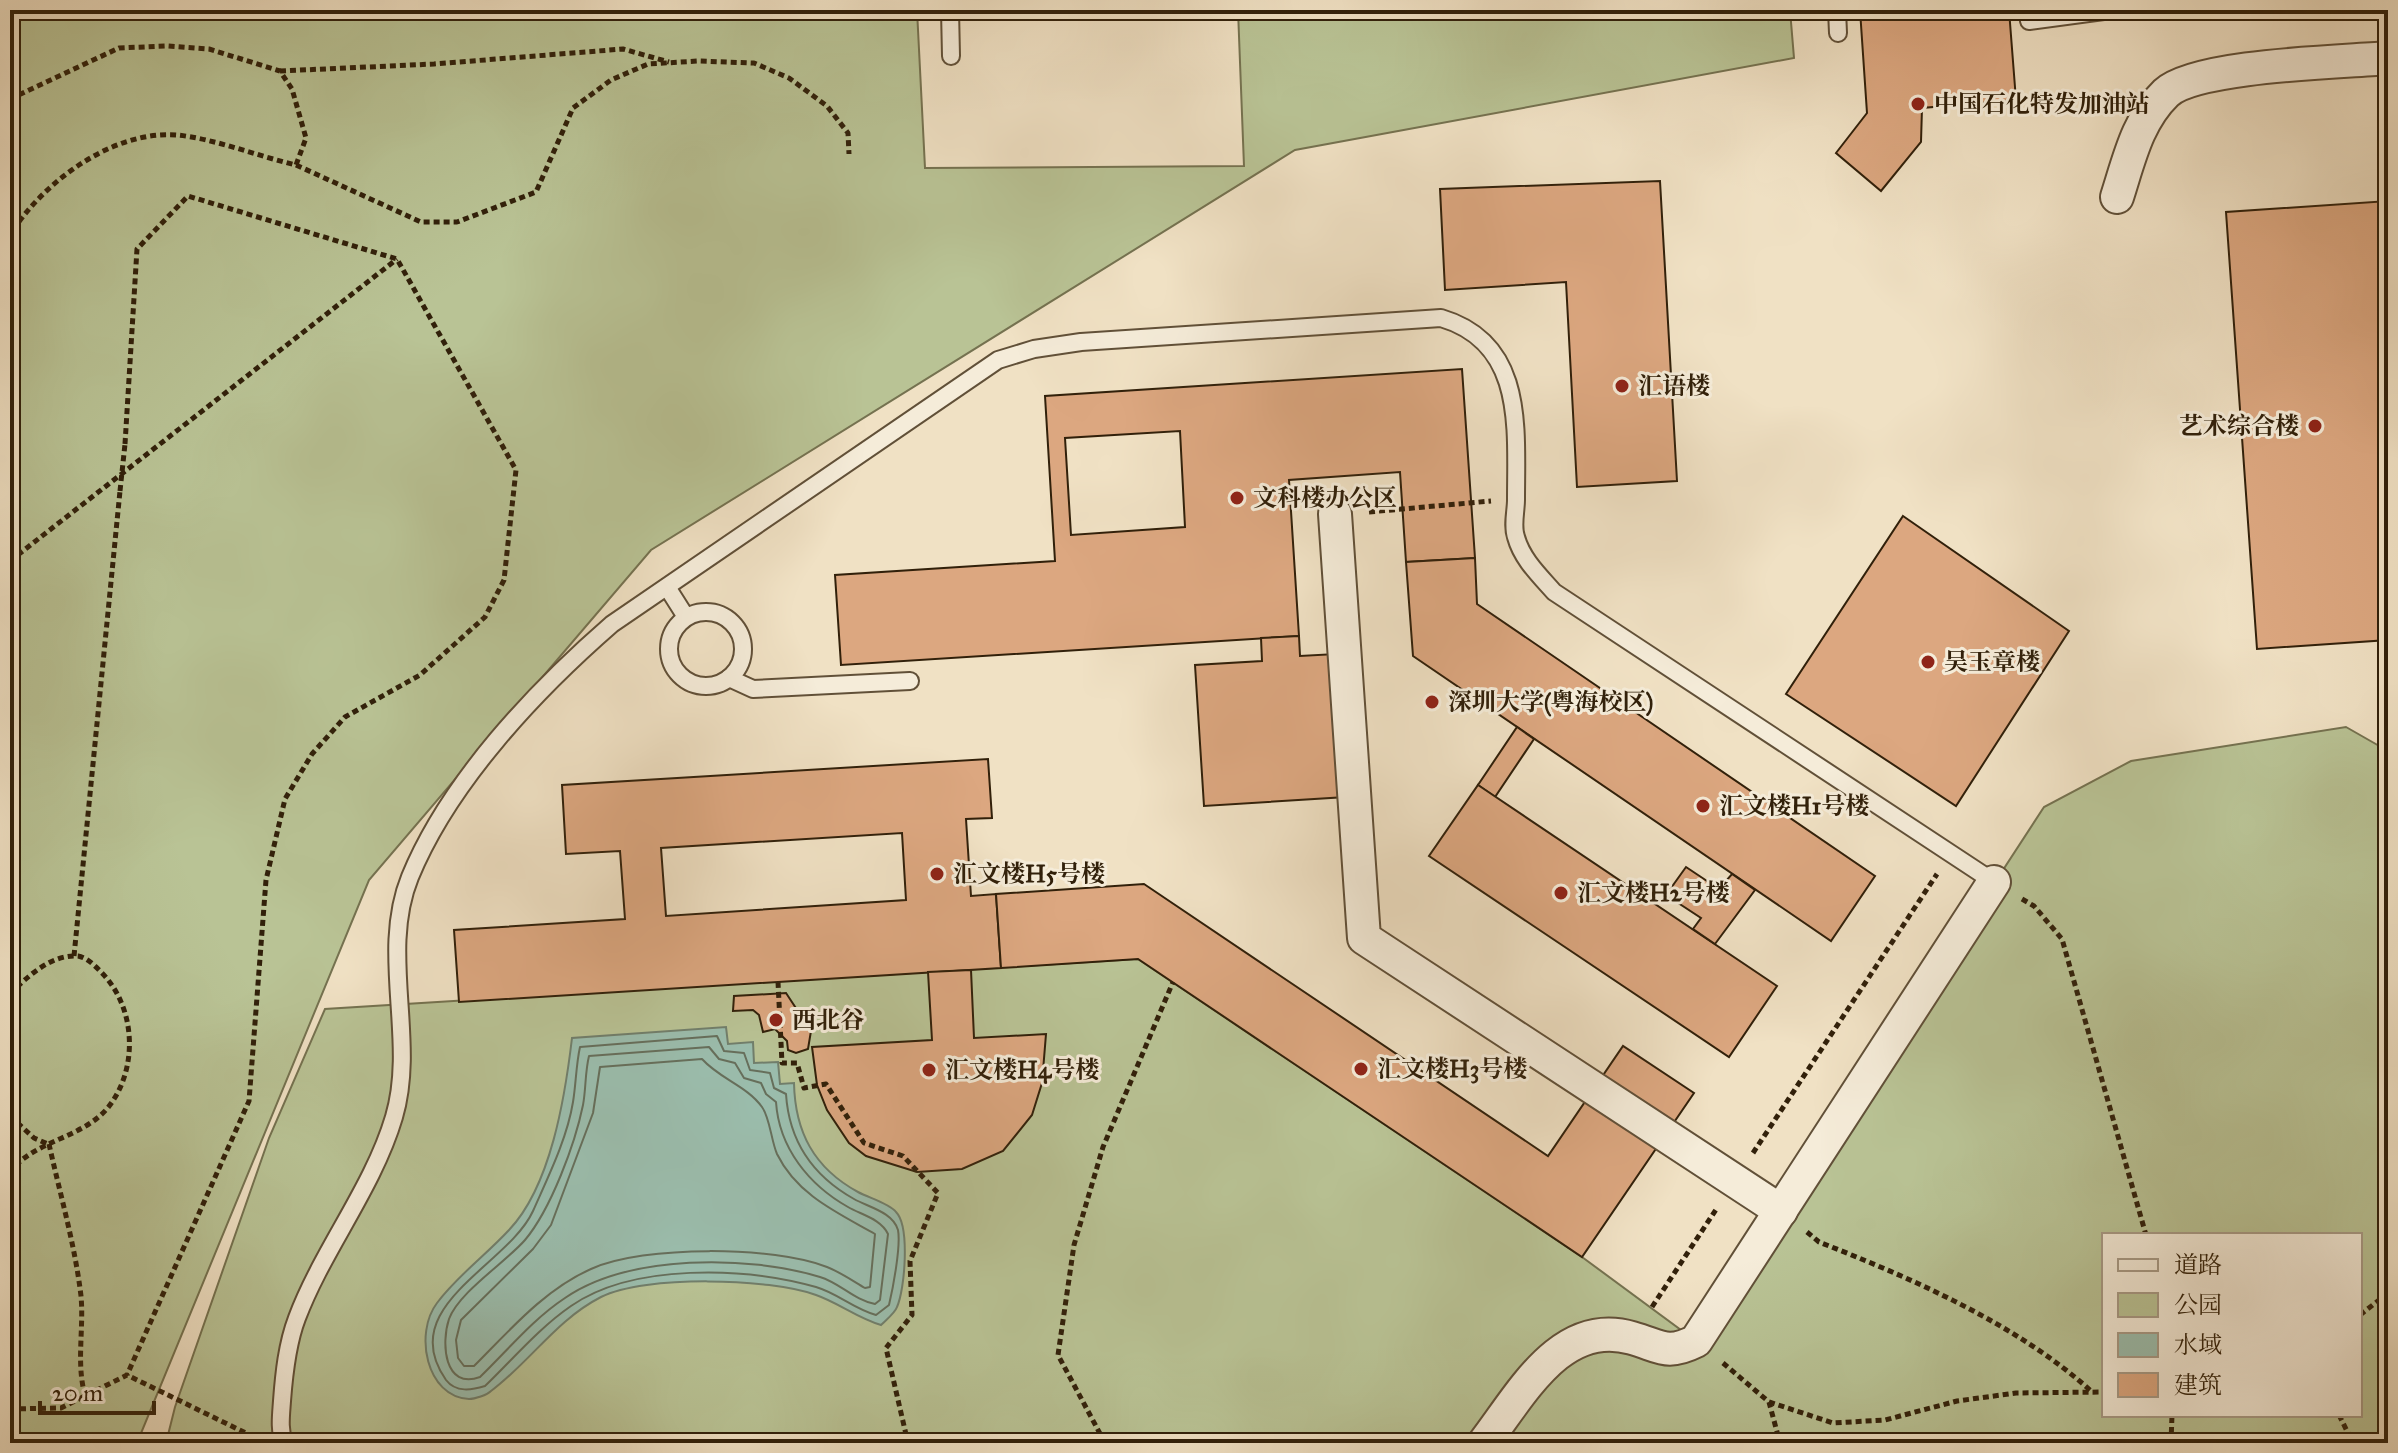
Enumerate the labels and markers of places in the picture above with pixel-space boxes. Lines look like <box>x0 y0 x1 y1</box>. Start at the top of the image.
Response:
place label: 中国石化特发加油站 <box>1934 89 2150 119</box>
marker: 中国石化特发加油站 <box>1909 95 1927 113</box>
place label: 汇语楼 <box>1638 371 1710 401</box>
marker: 汇语楼 <box>1613 377 1631 395</box>
place label: 艺术综合楼 <box>2179 411 2299 441</box>
marker: 艺术综合楼 <box>2306 417 2324 435</box>
place label: 文科楼办公区 <box>1253 483 1397 513</box>
marker: 文科楼办公区 <box>1228 489 1246 507</box>
place label: 吴玉章楼 <box>1944 647 2040 677</box>
marker: 吴玉章楼 <box>1919 653 1937 671</box>
place label: 深圳大学(粤海校区) <box>1448 687 1654 717</box>
marker: 深圳大学(粤海校区) <box>1423 693 1441 711</box>
place label: 汇文楼H1号楼 <box>1719 791 1869 821</box>
marker: 汇文楼H1号楼 <box>1694 797 1712 815</box>
place label: 汇文楼H5号楼 <box>953 859 1105 889</box>
marker: 汇文楼H5号楼 <box>928 865 946 883</box>
place label: 汇文楼H2号楼 <box>1577 878 1730 908</box>
marker: 汇文楼H2号楼 <box>1552 884 1570 902</box>
place label: 西北谷 <box>792 1005 864 1035</box>
marker: 西北谷 <box>767 1011 785 1029</box>
place label: 汇文楼H3号楼 <box>1377 1054 1527 1084</box>
place label: 汇文楼H4号楼 <box>945 1055 1099 1085</box>
marker: 汇文楼H3号楼 <box>1352 1060 1370 1078</box>
marker: 汇文楼H4号楼 <box>920 1061 938 1079</box>

